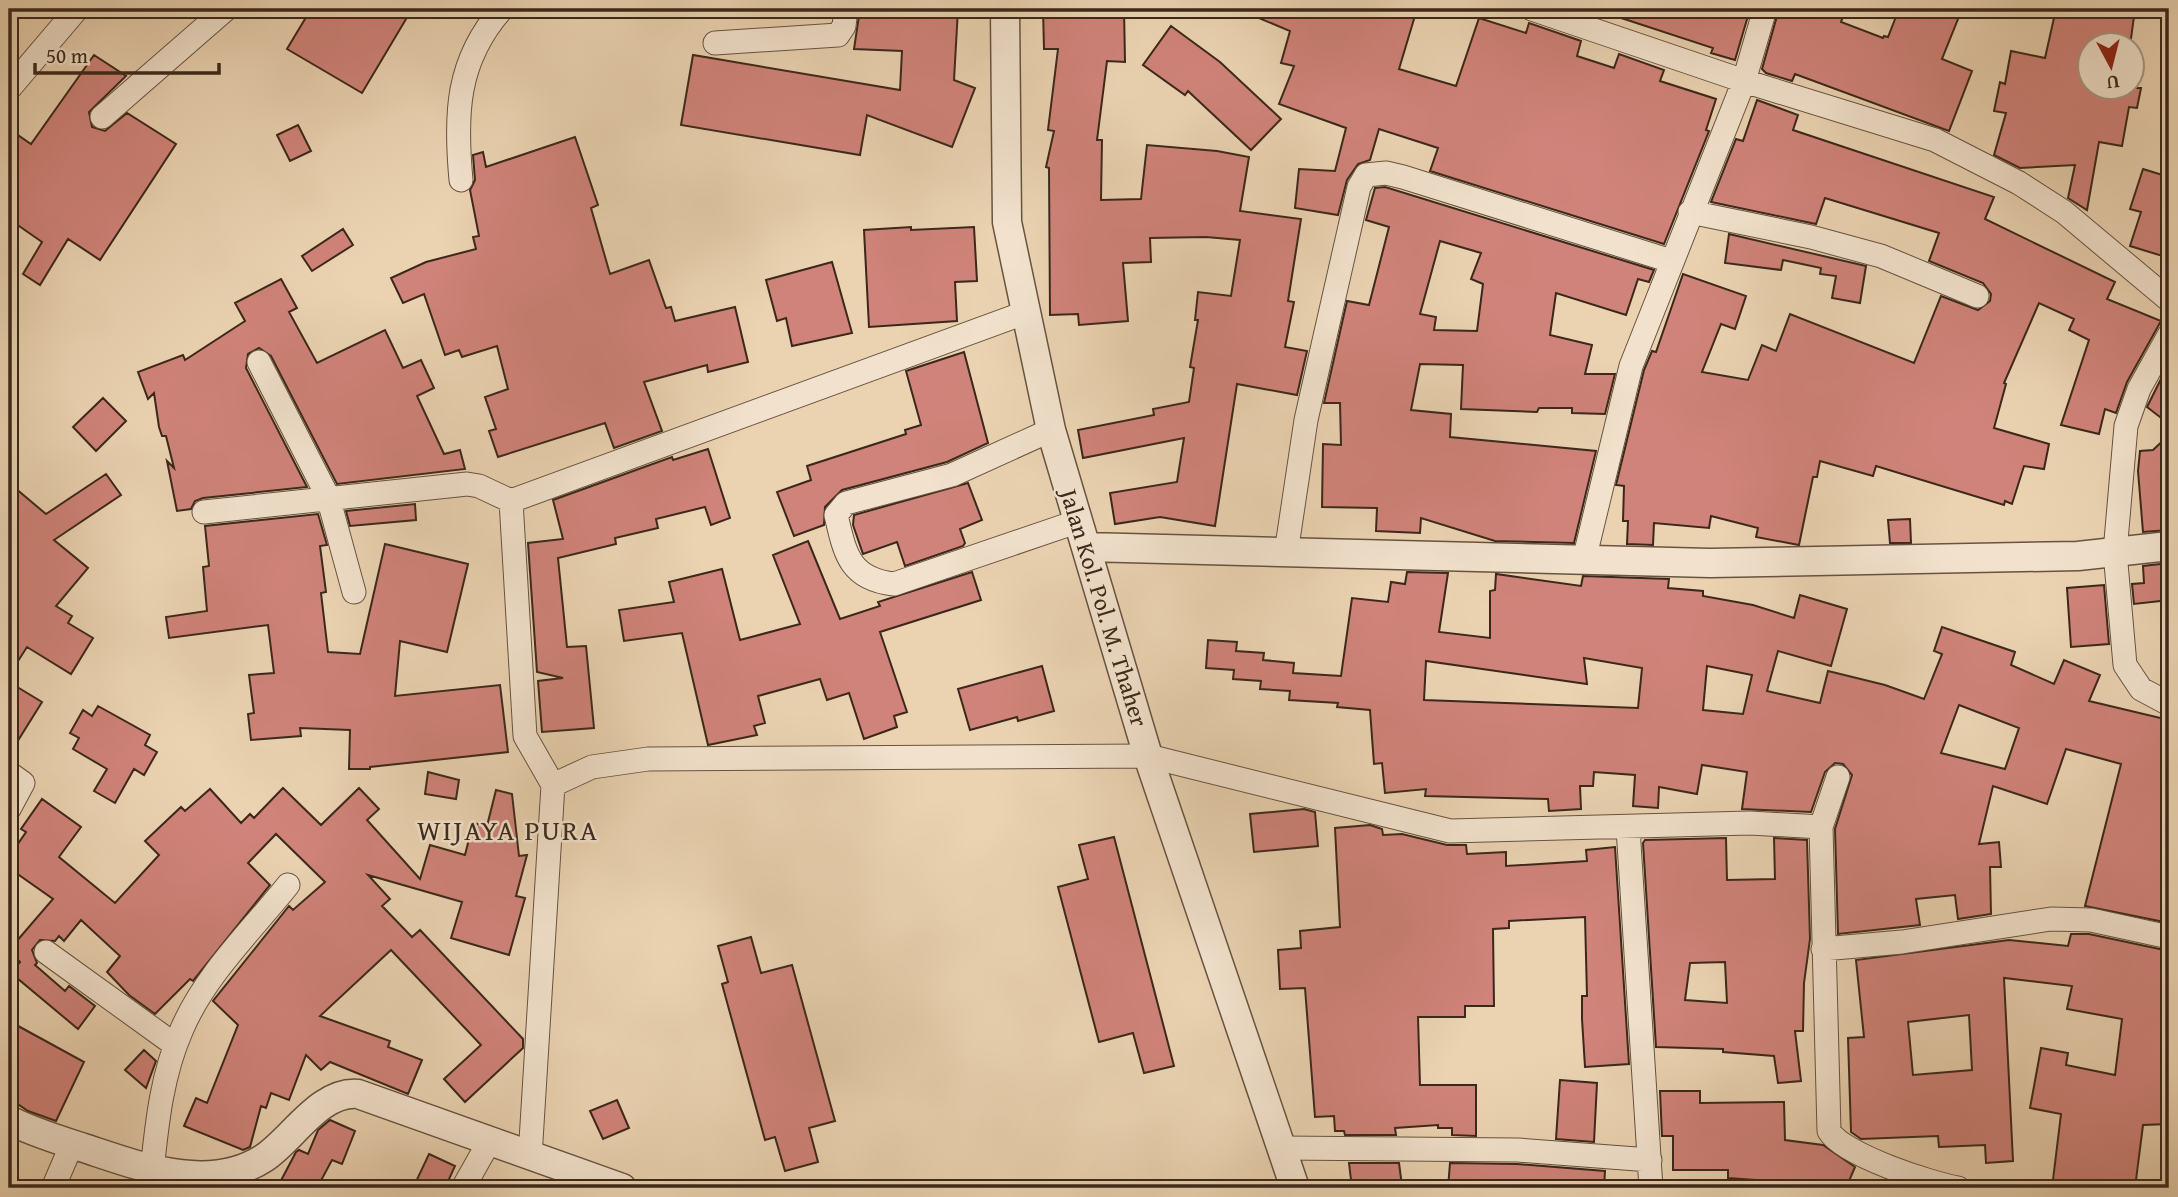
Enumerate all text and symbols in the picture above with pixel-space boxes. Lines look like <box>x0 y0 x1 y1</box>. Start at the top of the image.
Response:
scale bar <box>35 32 219 76</box>
north arrow <box>2076 32 2146 102</box>
text: 50 m <box>46 40 88 71</box>
text: U <box>2105 68 2121 98</box>
street label: Jalan Kol. Pol. M. Thaher <box>1051 482 1157 731</box>
district label: WIJAYA PURA <box>417 809 599 850</box>

